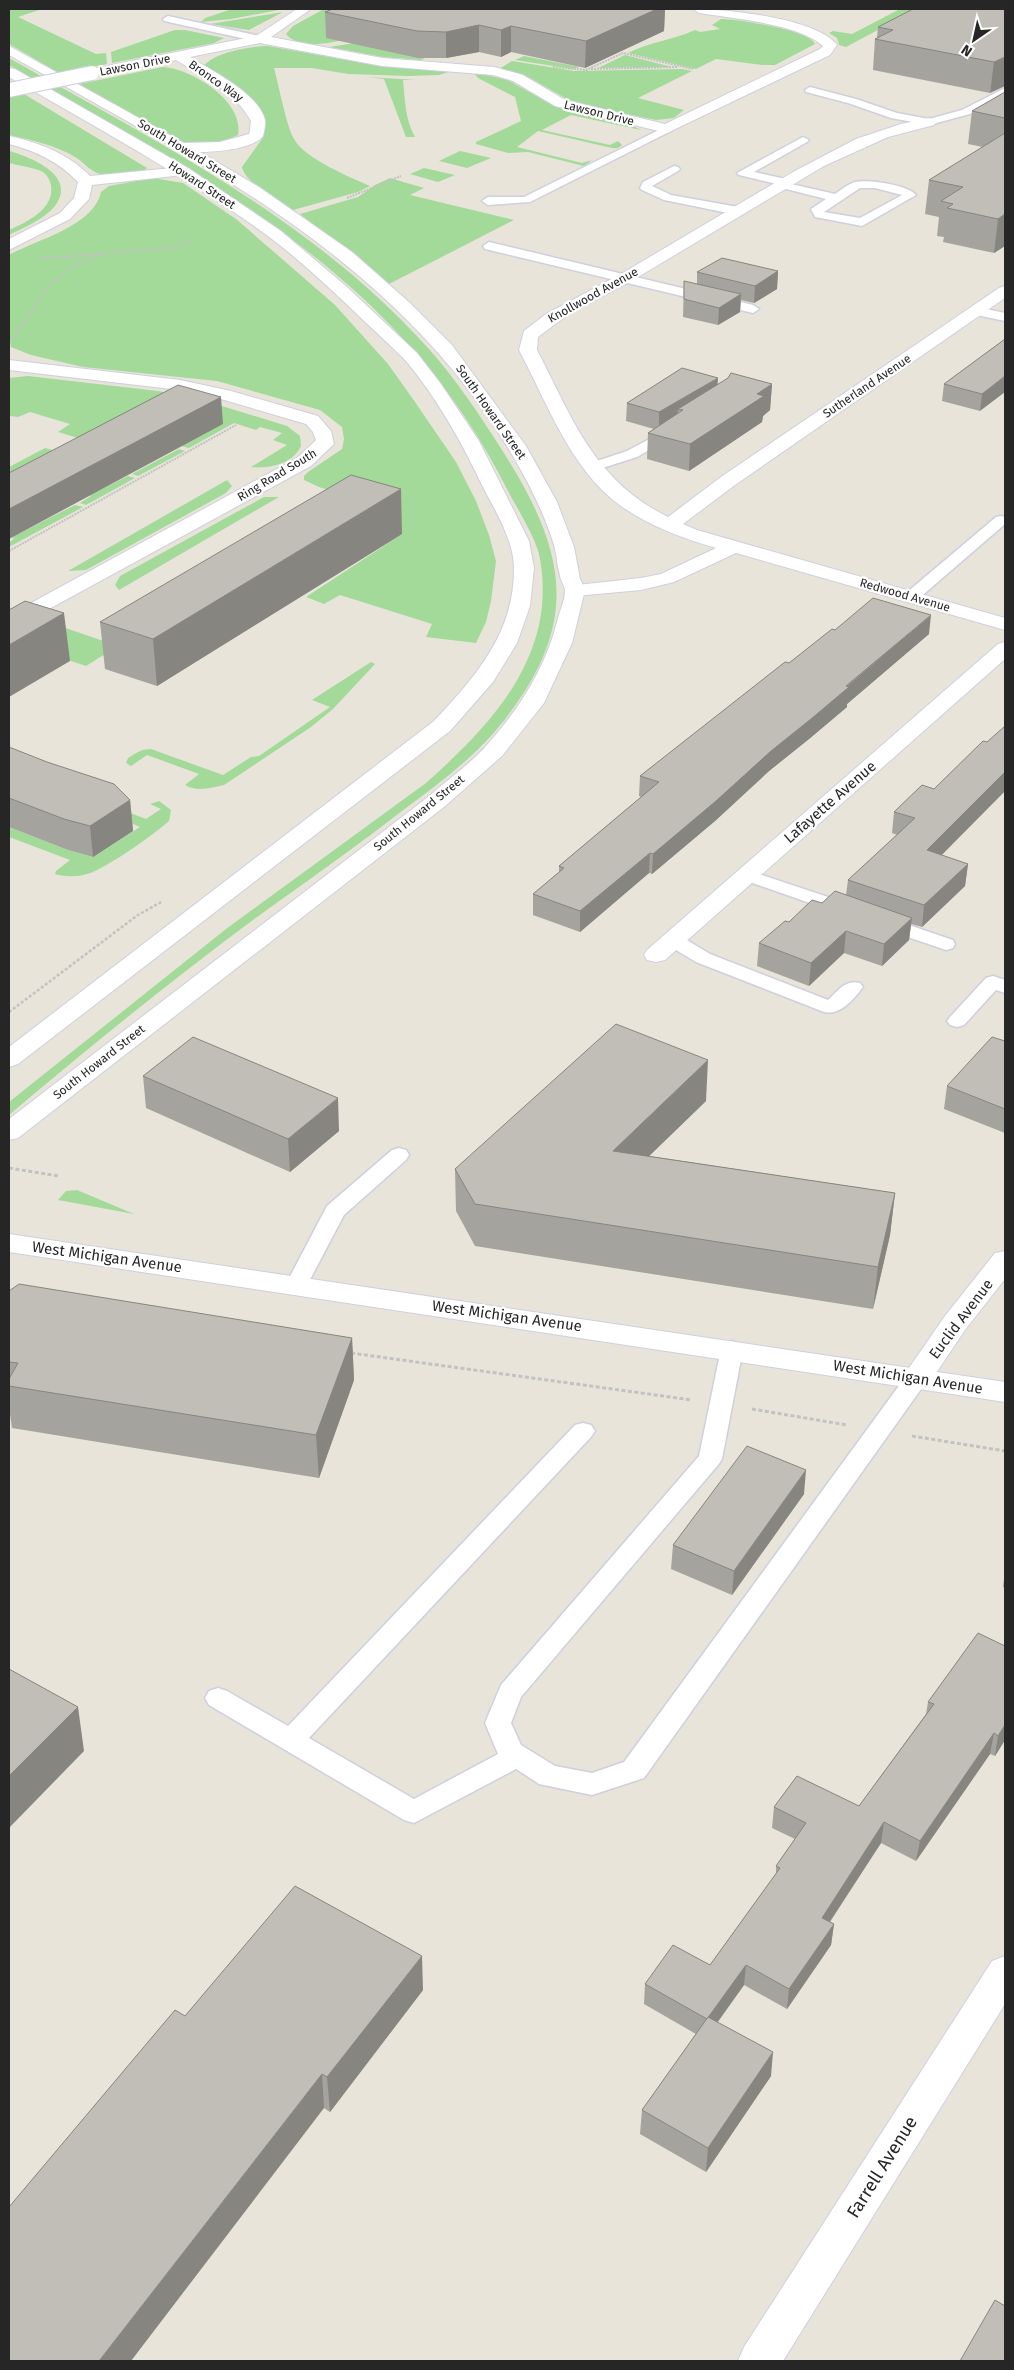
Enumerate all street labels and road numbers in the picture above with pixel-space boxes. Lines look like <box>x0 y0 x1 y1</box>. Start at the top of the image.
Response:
street label: Lawson Drive <box>98 51 172 79</box>
street label: Bronco Way <box>186 57 246 105</box>
street label: Lawson Drive <box>562 98 636 128</box>
street label: South Howard Street <box>135 116 239 186</box>
street label: Howard Street <box>166 158 238 212</box>
street label: Knollwood Avenue <box>545 264 641 326</box>
street label: Sutherland Avenue <box>820 351 914 421</box>
street label: South Howard Street <box>453 362 529 463</box>
street label: Ring Road South <box>235 446 319 504</box>
street label: Redwood Avenue <box>858 575 952 615</box>
street label: Lafayette Avenue <box>780 757 880 847</box>
street label: South Howard Street <box>371 772 468 854</box>
street label: South Howard Street <box>50 1021 148 1102</box>
street label: West Michigan Avenue <box>31 1238 183 1276</box>
street label: Euclid Avenue <box>925 1276 997 1362</box>
street label: West Michigan Avenue <box>431 1297 583 1335</box>
street label: West Michigan Avenue <box>832 1356 984 1398</box>
street label: Farrell Avenue <box>842 2112 922 2222</box>

